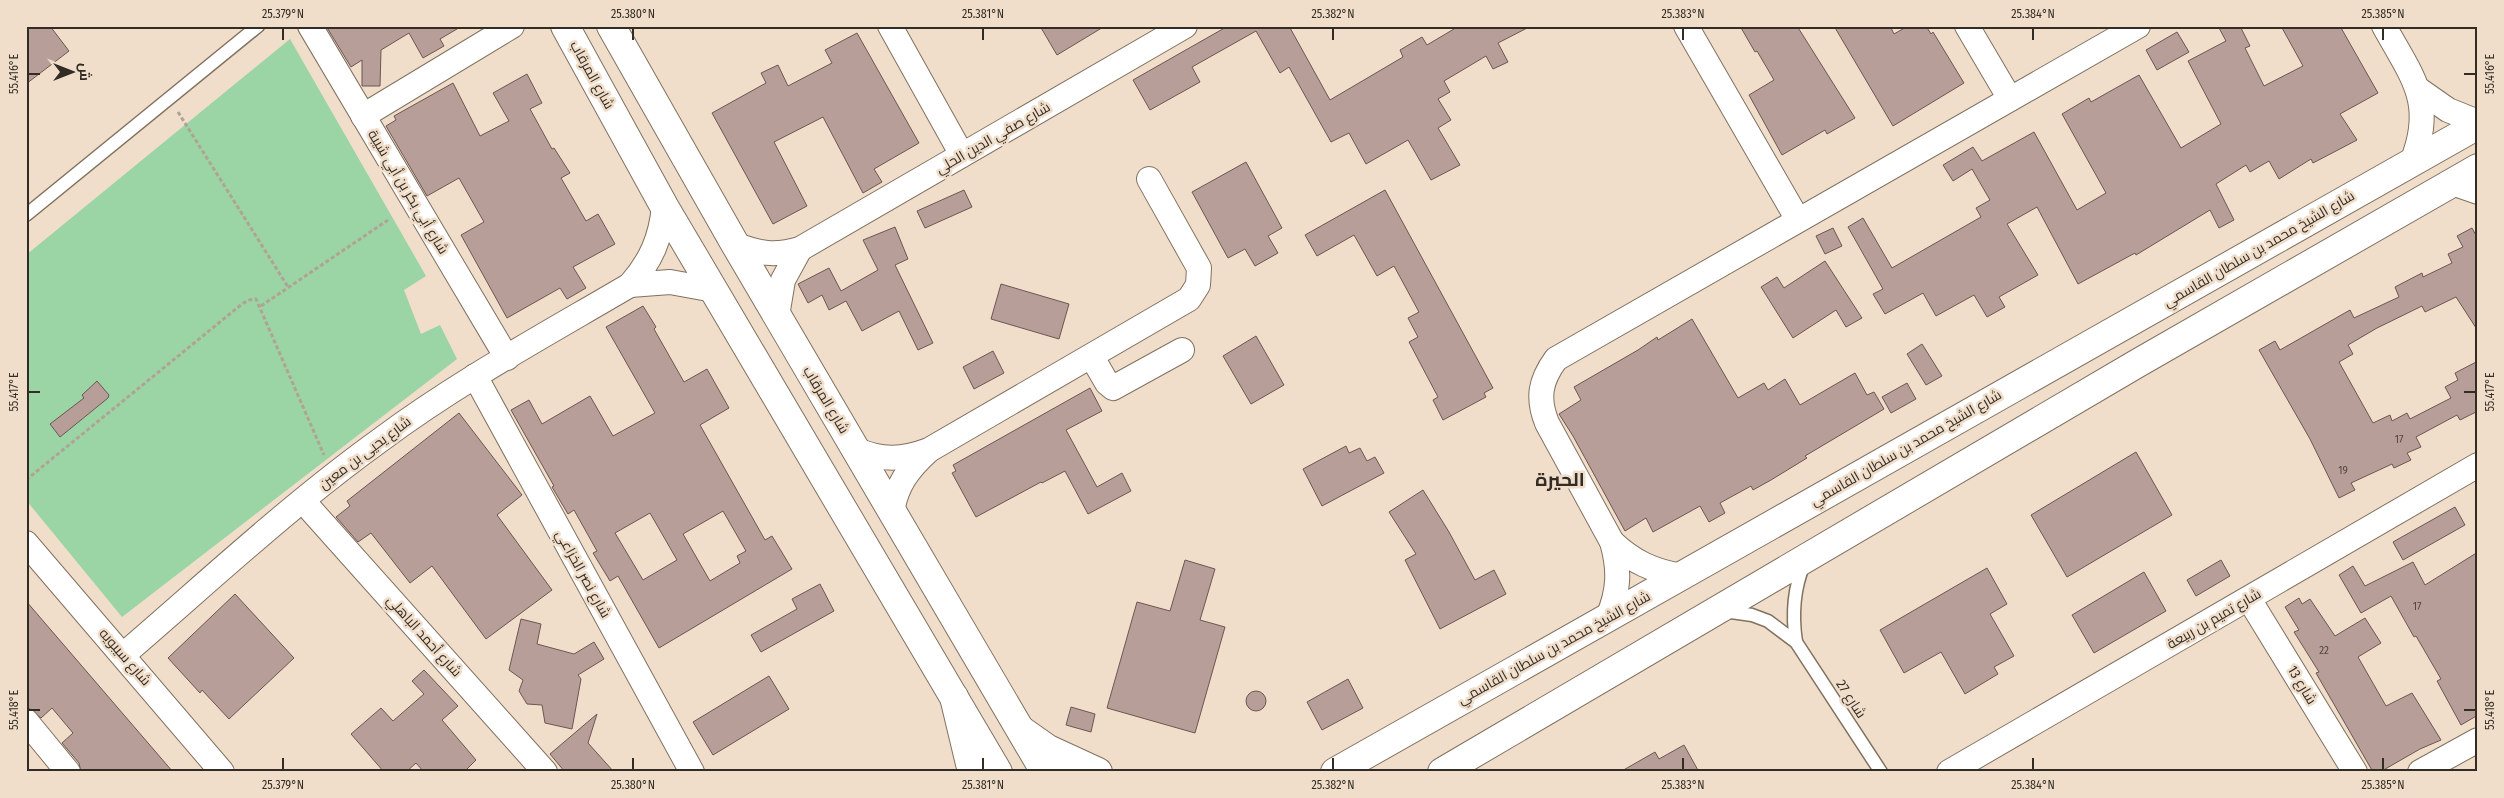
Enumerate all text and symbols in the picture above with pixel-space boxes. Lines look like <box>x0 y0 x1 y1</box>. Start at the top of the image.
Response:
text: 25.379°N <box>262 7 304 21</box>
text: 25.380°N <box>611 7 655 21</box>
text: 25.381°N <box>962 7 1004 21</box>
text: 25.382°N <box>1312 7 1354 21</box>
text: 25.383°N <box>1661 7 1705 21</box>
text: 25.384°N <box>2011 7 2055 21</box>
text: 25.385°N <box>2361 7 2405 21</box>
street label: شارع المرقاب <box>566 38 618 112</box>
north arrow <box>48 48 98 98</box>
text: 55.416°E <box>7 54 21 94</box>
text: 55.416°E <box>2483 54 2497 94</box>
text: ش <box>76 63 93 81</box>
street label: شارع صفي الدين الحلي <box>933 98 1055 180</box>
street label: شارع أبي بكر بن أبي شيبة <box>362 126 453 259</box>
street label: شارع الشيخ محمد بن سلطان القاسمي <box>2160 187 2359 313</box>
street label: شارع المرقاب <box>799 363 853 437</box>
text: 55.417°E <box>7 372 21 412</box>
text: 55.417°E <box>2483 372 2497 412</box>
street label: شارع الشيخ محمد بن سلطان القاسمي <box>1807 386 2006 512</box>
street label: شارع يحيى بن معين <box>316 413 414 493</box>
house number: 17 <box>2395 433 2404 446</box>
house number: 19 <box>2338 464 2348 477</box>
district label: الحيرة <box>1535 468 1585 491</box>
street label: شارع نصر الخزاعي <box>549 527 614 622</box>
street label: شارع تميم بن ربيعة <box>2164 585 2264 654</box>
street label: شارع الشيخ محمد بن سلطان القاسمي <box>1455 588 1655 711</box>
street label: شارع أحمد الباهلي <box>381 591 466 682</box>
house number: 17 <box>2413 600 2422 613</box>
street label: شارع سيبويه <box>96 625 154 689</box>
house number: 22 <box>2319 644 2329 657</box>
street label: شارع 13 <box>2284 663 2320 707</box>
street label: شارع 27 <box>1832 677 1870 721</box>
text: 55.418°E <box>7 690 21 730</box>
text: 55.418°E <box>2483 690 2497 730</box>
text: 25.379°N <box>262 778 304 792</box>
text: 25.380°N <box>611 778 655 792</box>
text: 25.381°N <box>962 778 1004 792</box>
text: 25.382°N <box>1312 778 1354 792</box>
text: 25.383°N <box>1661 778 1705 792</box>
text: 25.384°N <box>2011 778 2055 792</box>
text: 25.385°N <box>2361 778 2405 792</box>

